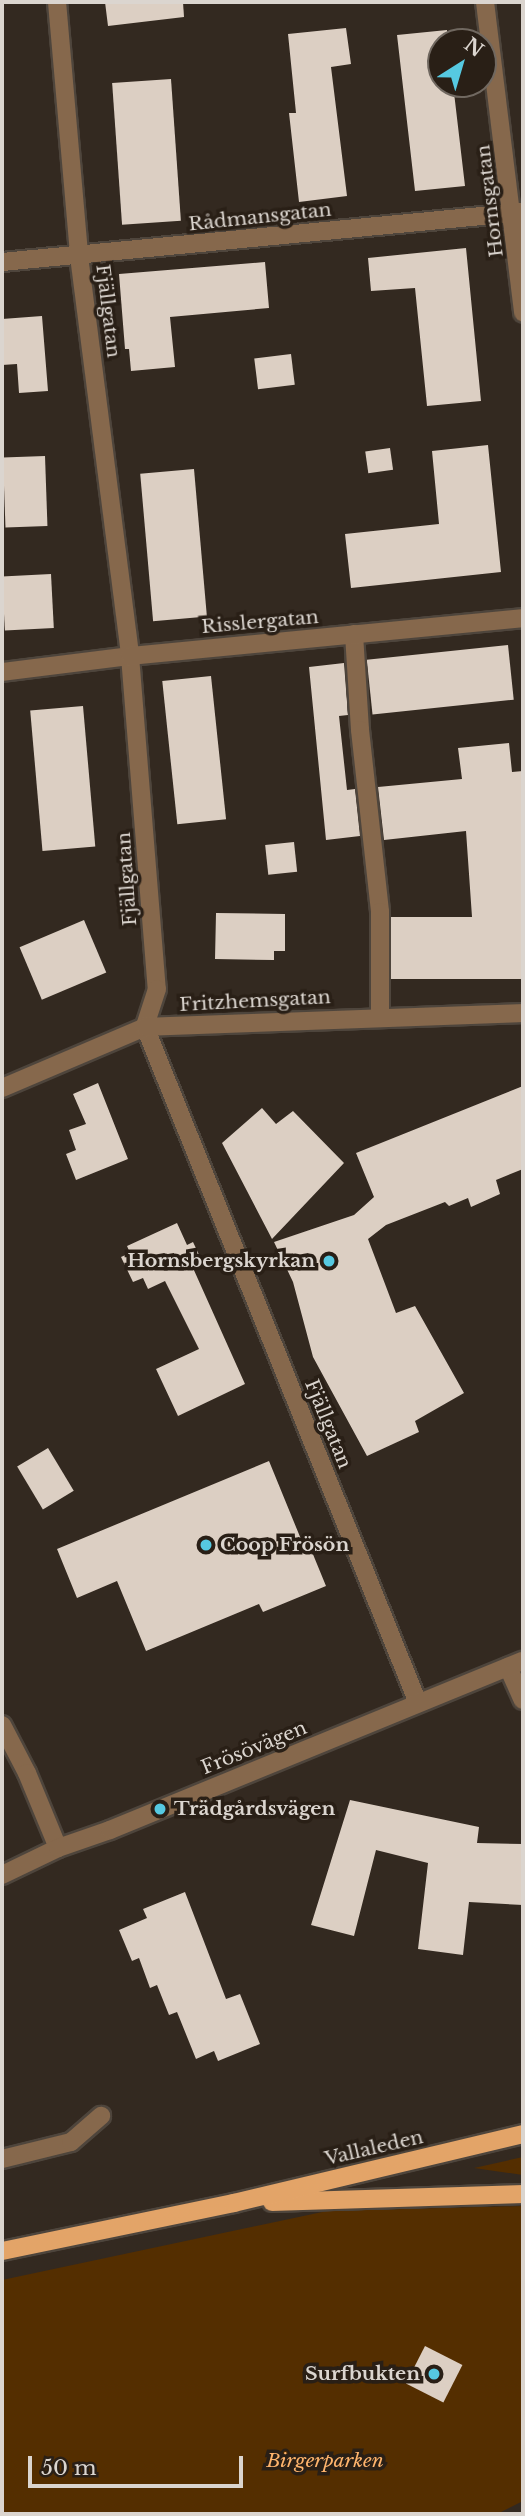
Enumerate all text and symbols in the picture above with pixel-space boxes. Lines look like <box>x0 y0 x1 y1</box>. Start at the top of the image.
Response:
north arrow <box>427 28 497 98</box>
text: N <box>460 33 488 62</box>
street label: Hornsgatan <box>472 144 508 258</box>
street label: Rådmansgatan <box>187 198 333 236</box>
street label: Fjällgatan <box>91 263 125 359</box>
street label: Risslergatan <box>200 606 320 638</box>
street label: Fjällgatan <box>112 831 142 927</box>
street label: Fritzhemsgatan <box>179 986 331 1016</box>
place label: Hornsbergskyrkan <box>127 1250 315 1272</box>
marker: Hornsbergskyrkan <box>321 1253 337 1269</box>
street label: Fjällgatan <box>300 1376 356 1472</box>
place label: Coop Frösön <box>220 1534 349 1556</box>
marker: Coop Frösön <box>198 1537 214 1553</box>
street label: Frösövägen <box>198 1717 310 1779</box>
place label: Trädgårdsvägen <box>174 1798 335 1820</box>
marker: Trädgårdsvägen <box>152 1801 168 1817</box>
street label: Vallaleden <box>323 2126 425 2170</box>
place label: Surfbukten <box>305 2363 420 2385</box>
marker: Surfbukten <box>426 2366 442 2382</box>
scale bar <box>32 2442 247 2486</box>
park label: Birgerparken <box>266 2450 384 2472</box>
text: 50 m <box>41 2455 96 2481</box>

